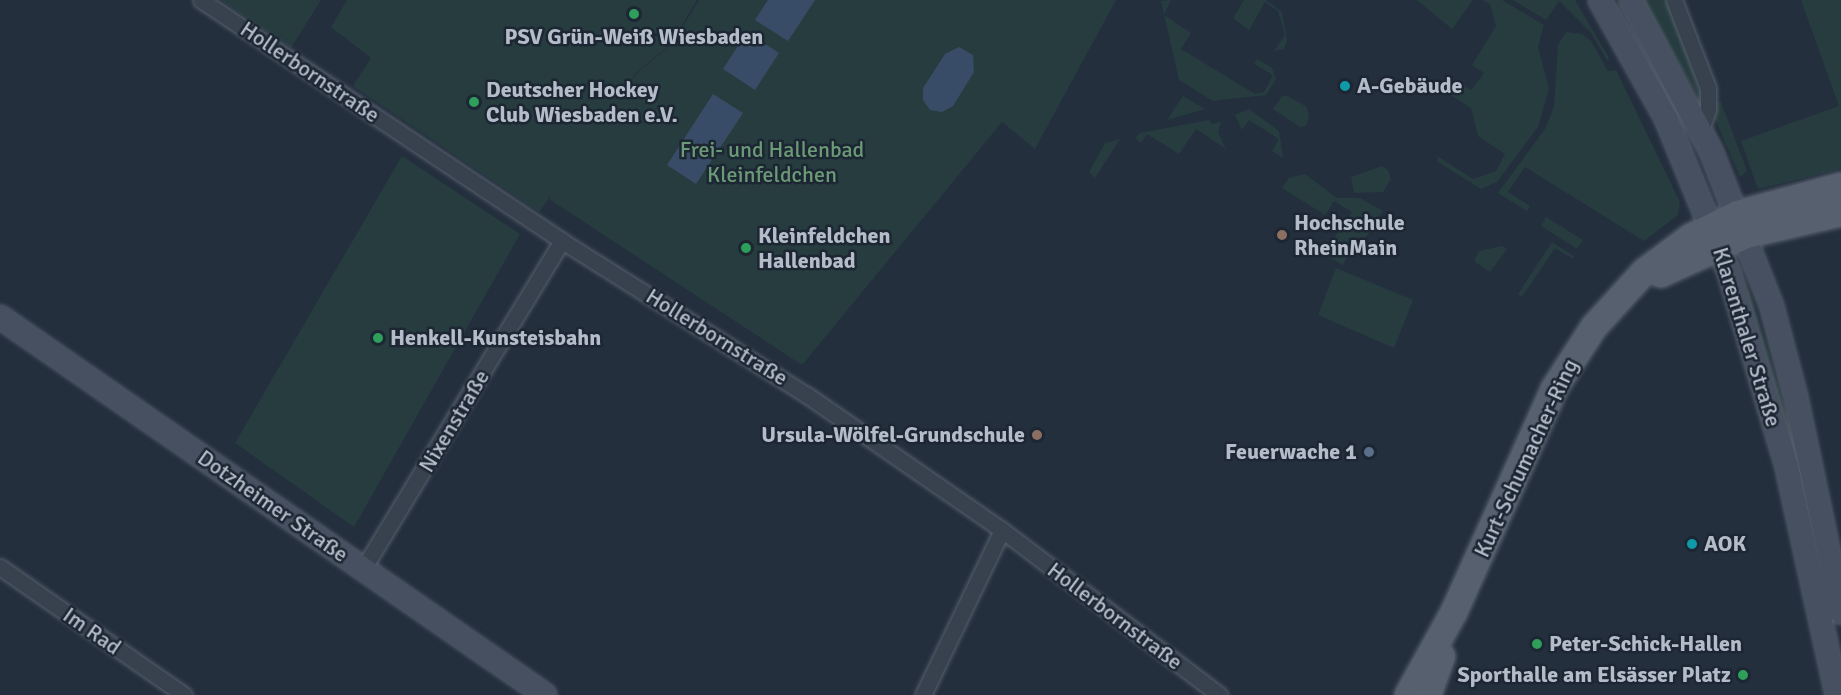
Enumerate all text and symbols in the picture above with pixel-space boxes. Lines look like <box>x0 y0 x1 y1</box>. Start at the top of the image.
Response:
marker: PSV Grün-Weiß Wiesbaden <box>627 7 641 21</box>
street label: Hollerbornstraße <box>235 16 385 128</box>
place label: PSV Grün-Weiß Wiesbaden <box>505 24 763 50</box>
place label: A-Gebäude <box>1357 73 1463 99</box>
place label: Deutscher Hockey Club Wiesbaden e.V. <box>486 76 678 128</box>
marker: A-Gebäude <box>1338 79 1352 93</box>
marker: Deutscher Hockey Club Wiesbaden e.V. <box>467 95 481 109</box>
park label: Frei- und Hallenbad Kleinfeldchen <box>680 136 864 188</box>
place label: Hochschule RheinMain <box>1294 209 1405 260</box>
place label: Kleinfeldchen Hallenbad <box>758 222 891 274</box>
marker: Hochschule RheinMain <box>1275 228 1289 242</box>
marker: Kleinfeldchen Hallenbad <box>739 241 753 255</box>
street label: Klarenthaler Straße <box>1707 244 1787 430</box>
street label: Hollerbornstraße <box>641 283 793 391</box>
place label: Henkell-Kunsteisbahn <box>390 325 601 351</box>
marker: Henkell-Kunsteisbahn <box>371 331 385 345</box>
street label: Kurt-Schumacher-Ring <box>1468 355 1584 561</box>
street label: Nixenstraße <box>413 365 495 477</box>
place label: Ursula-Wölfel-Grundschule <box>761 422 1025 448</box>
marker: Ursula-Wölfel-Grundschule <box>1030 428 1044 442</box>
place label: Feuerwache 1 <box>1225 439 1357 465</box>
street label: Dotzheimer Straße <box>193 444 353 568</box>
marker: Feuerwache 1 <box>1362 445 1376 459</box>
place label: AOK <box>1704 531 1746 557</box>
marker: AOK <box>1685 537 1699 551</box>
street label: Hollerbornstraße <box>1042 557 1188 675</box>
street label: Im Rad <box>58 602 126 660</box>
place label: Peter-Schick-Hallen <box>1549 631 1742 657</box>
marker: Peter-Schick-Hallen <box>1530 637 1544 651</box>
place label: Sporthalle am Elsässer Platz <box>1457 662 1731 688</box>
marker: Sporthalle am Elsässer Platz <box>1736 668 1750 682</box>

